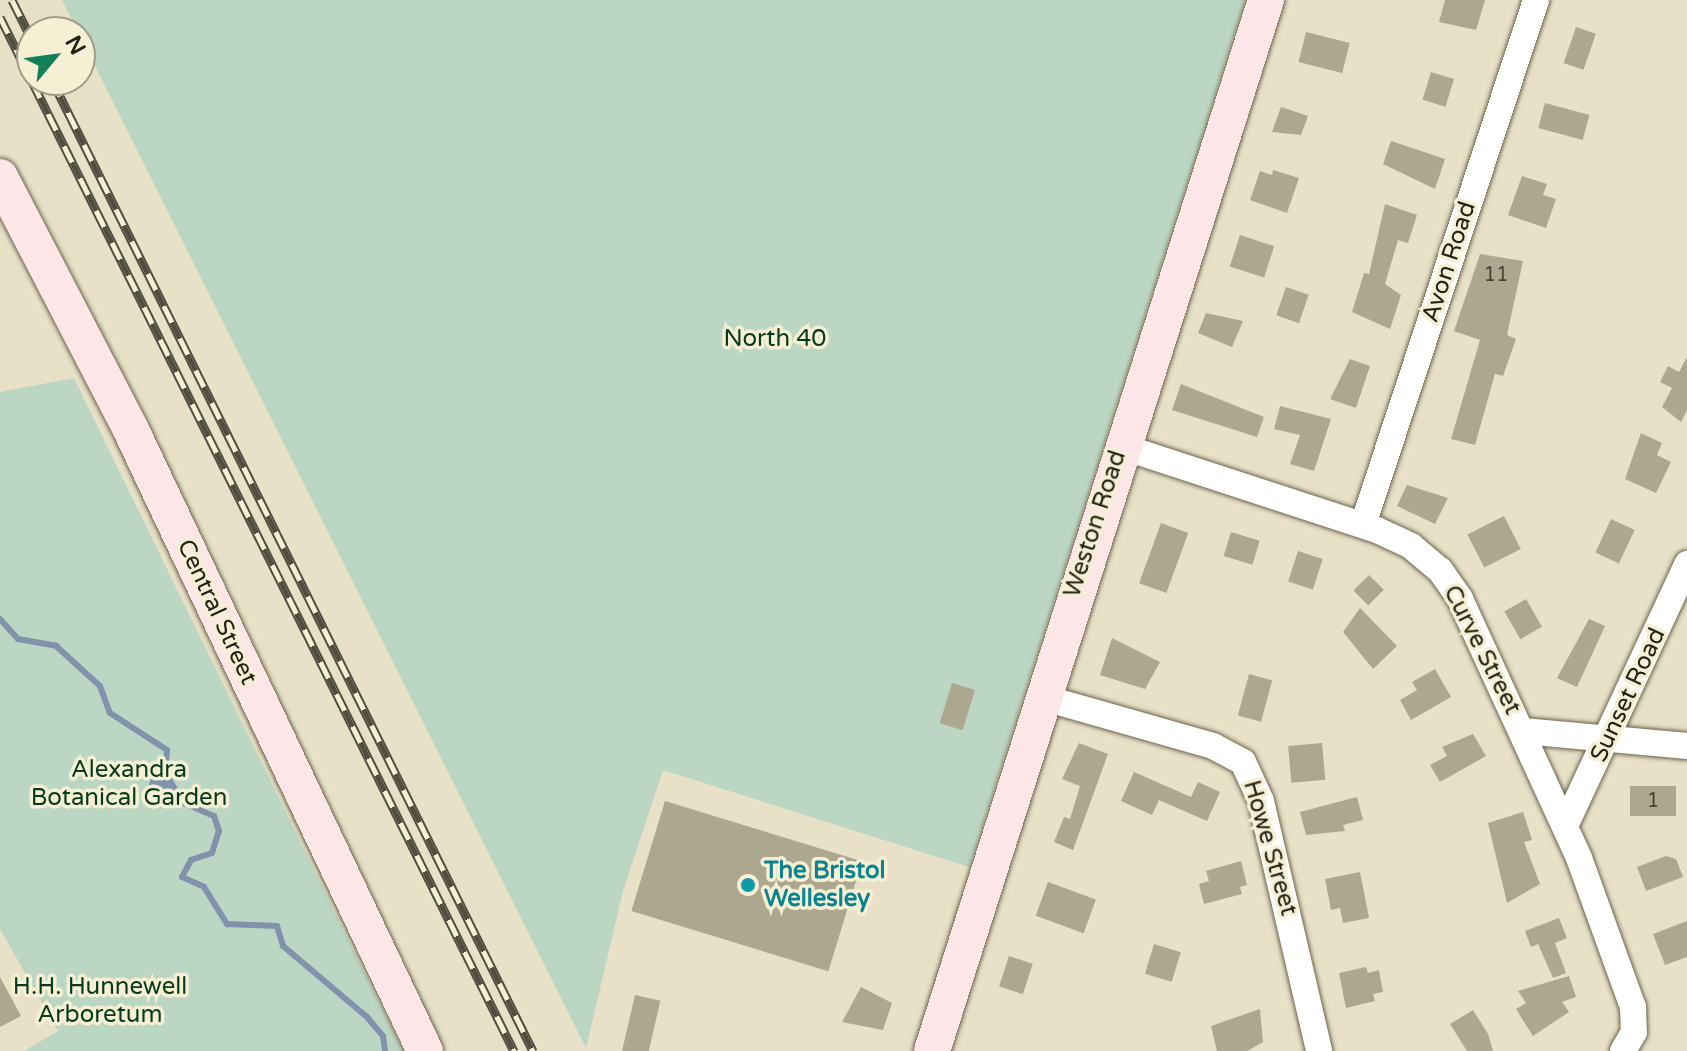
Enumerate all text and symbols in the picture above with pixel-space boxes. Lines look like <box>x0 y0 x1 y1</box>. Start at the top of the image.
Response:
north arrow <box>16 16 96 96</box>
text: N <box>60 31 91 59</box>
street label: Avon Road <box>1416 198 1482 326</box>
house number: 11 <box>1483 263 1509 287</box>
park label: North 40 <box>724 325 826 353</box>
street label: Weston Road <box>1058 447 1132 601</box>
street label: Central Street <box>171 535 263 689</box>
street label: Curve Street <box>1437 581 1527 719</box>
street label: Sunset Road <box>1584 623 1672 767</box>
park label: Alexandra Botanical Garden <box>31 756 227 812</box>
street label: Howe Street <box>1237 777 1303 919</box>
house number: 1 <box>1647 789 1659 813</box>
place label: The Bristol Wellesley <box>764 857 886 913</box>
marker: The Bristol Wellesley <box>739 876 757 894</box>
park label: H.H. Hunnewell Arboretum <box>13 973 187 1029</box>

